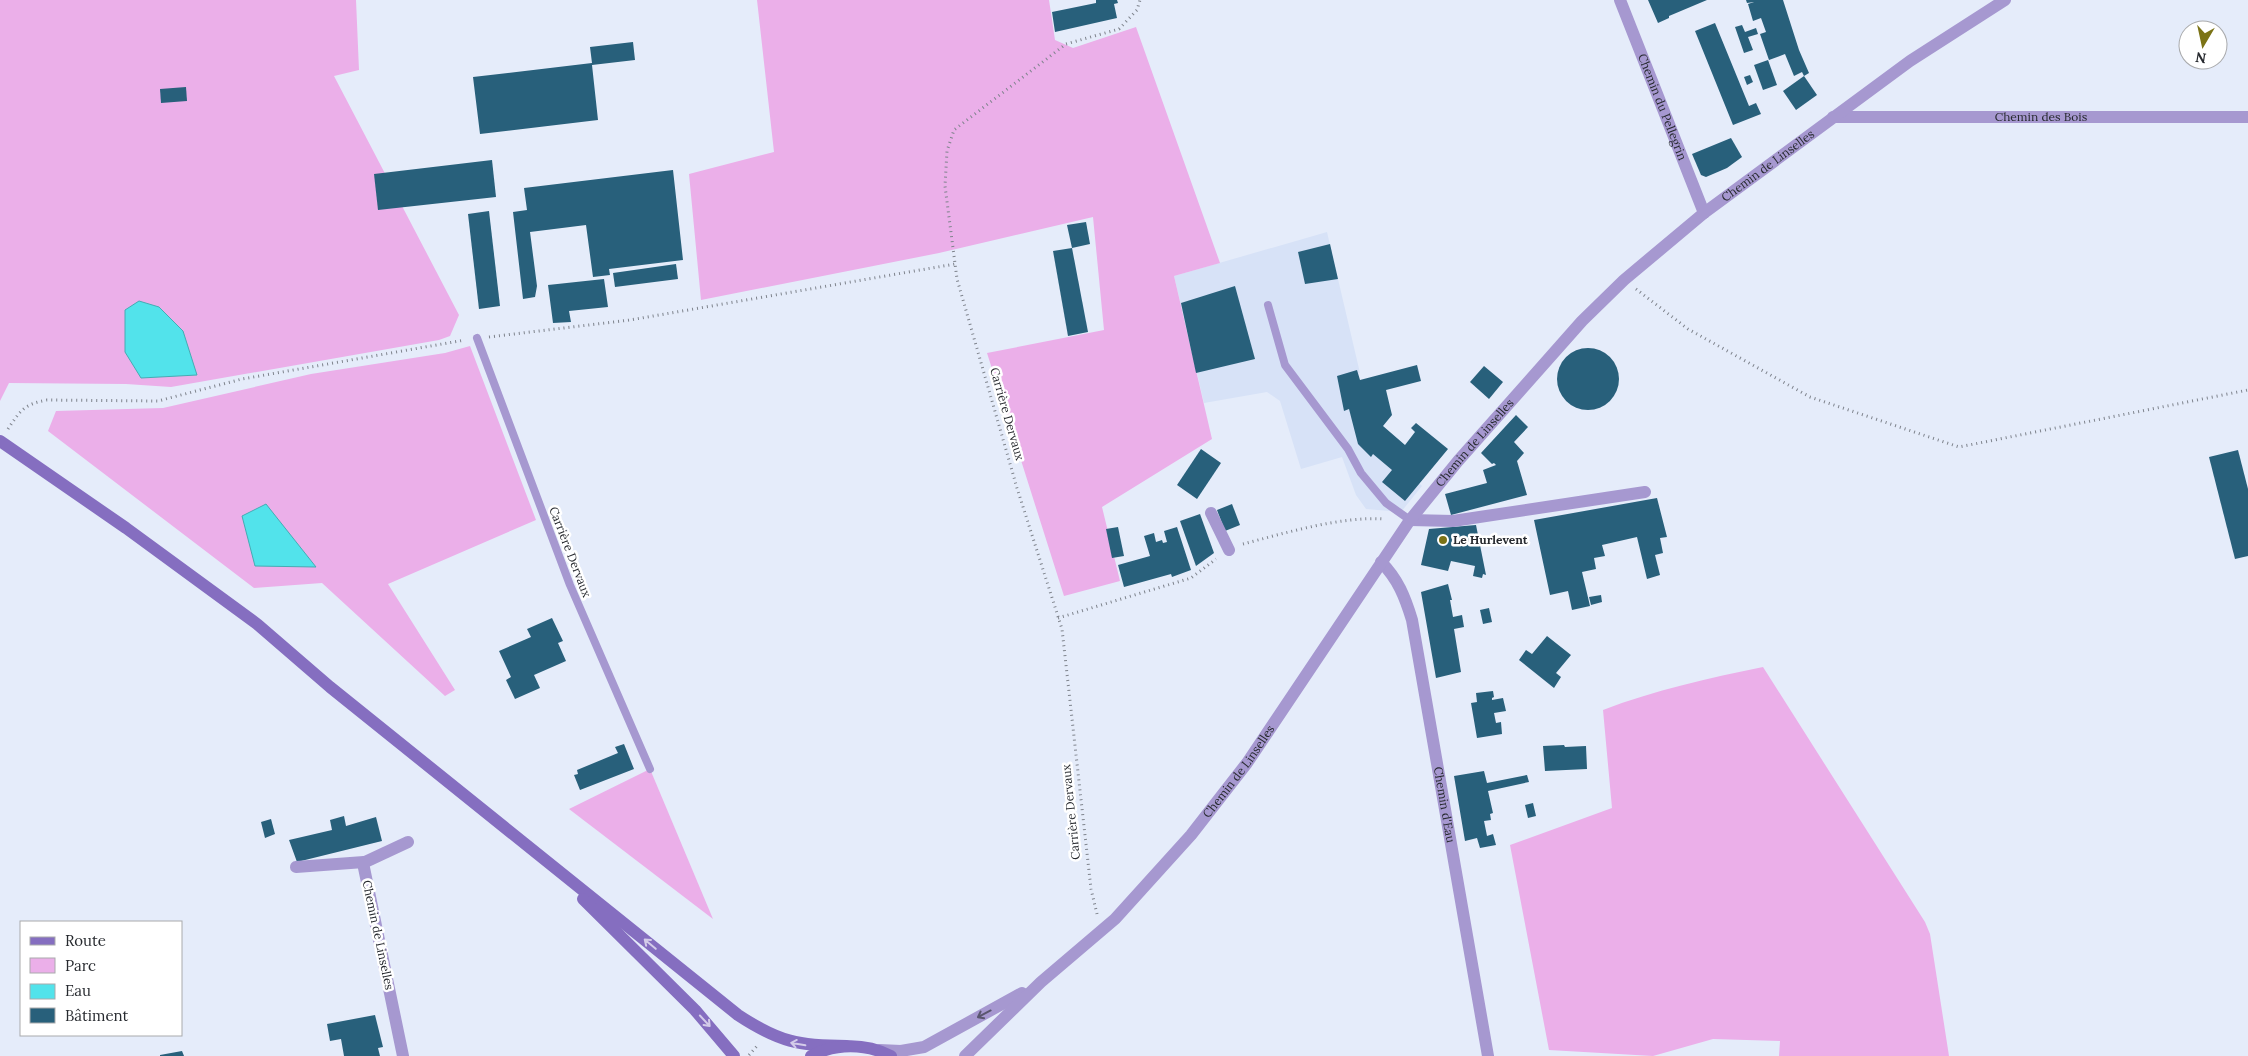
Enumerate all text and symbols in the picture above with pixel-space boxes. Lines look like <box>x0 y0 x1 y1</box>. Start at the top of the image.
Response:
north arrow <box>2178 20 2228 70</box>
text: N <box>2194 48 2208 68</box>
street label: Chemin du Pellegrin <box>1635 51 1690 162</box>
street label: Chemin des Bois <box>1995 109 2088 124</box>
street label: Chemin de Linselles <box>1718 126 1817 205</box>
street label: Carrière Dervaux <box>987 366 1028 463</box>
street label: Chemin de Linselles <box>1432 395 1517 490</box>
street label: Carrière Dervaux <box>546 504 595 600</box>
place label: Le Hurlevent <box>1453 532 1529 547</box>
marker: Le Hurlevent <box>1437 534 1449 546</box>
street label: Chemin de Linselles <box>1199 722 1278 821</box>
street label: Carrière Dervaux <box>1058 763 1083 861</box>
street label: Chemin d'Eau <box>1431 765 1459 844</box>
street label: Chemin de Linselles <box>360 879 398 992</box>
legend <box>20 921 182 1036</box>
text: Route <box>65 931 106 950</box>
one-way arrow <box>644 938 657 949</box>
text: Parc <box>65 956 96 975</box>
text: Eau <box>65 981 91 1000</box>
text: Bâtiment <box>65 1006 128 1025</box>
one-way arrow <box>976 1009 991 1019</box>
one-way arrow <box>699 1015 711 1028</box>
one-way arrow <box>791 1038 807 1048</box>

